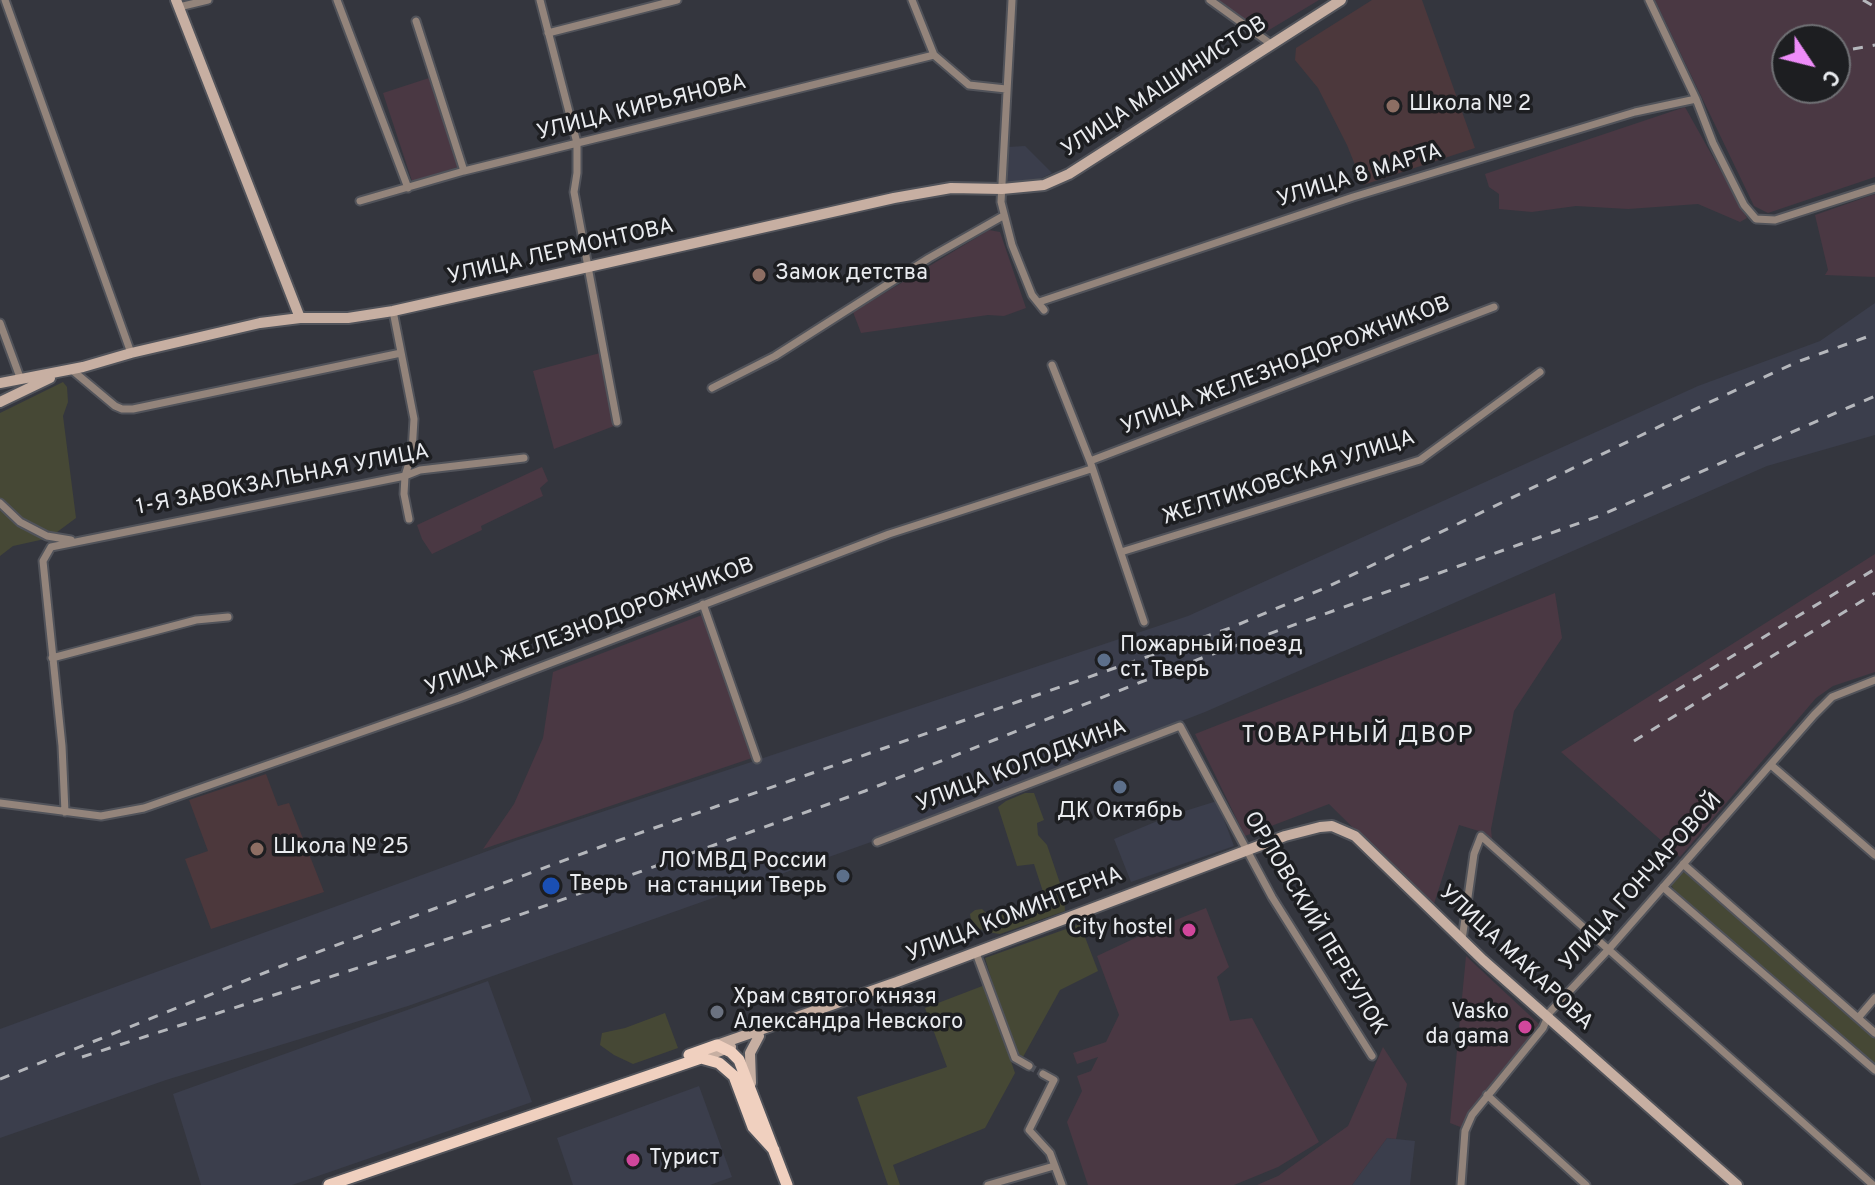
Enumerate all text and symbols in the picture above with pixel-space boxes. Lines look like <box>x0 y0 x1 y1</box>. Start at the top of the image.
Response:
street label: УЛИЦА МАШИНИСТОВ <box>1057 12 1273 164</box>
north arrow <box>1771 24 1851 104</box>
text: С <box>1814 63 1845 90</box>
street label: УЛИЦА КИРЬЯНОВА <box>535 70 749 148</box>
place label: Школа № 2 <box>1409 93 1531 119</box>
marker: Школа № 2 <box>1384 97 1402 115</box>
street label: УЛИЦА 8 МАРТА <box>1274 139 1446 215</box>
street label: УЛИЦА ЛЕРМОНТОВА <box>445 214 677 292</box>
place label: Замок детства <box>775 262 928 288</box>
marker: Замок детства <box>750 266 768 284</box>
street label: УЛИЦА ЖЕЛЕЗНОДОРОЖНИКОВ <box>1118 292 1454 442</box>
street label: ЖЕЛТИКОВСКАЯ УЛИЦА <box>1159 426 1419 532</box>
street label: 1-Я ЗАВОКЗАЛЬНАЯ УЛИЦА <box>134 440 432 522</box>
street label: УЛИЦА ЖЕЛЕЗНОДОРОЖНИКОВ <box>422 553 758 703</box>
place label: Пожарный поезд ст. Тверь <box>1120 634 1303 686</box>
marker: Пожарный поезд ст. Тверь <box>1095 651 1113 669</box>
street label: УЛИЦА КОЛОДКИНА <box>913 715 1131 819</box>
district label: ТОВАРНЫЙ ДВОР <box>1241 723 1475 751</box>
marker: ДК Октябрь <box>1111 778 1129 796</box>
street label: УЛИЦА ГОНЧАРОВОЙ <box>1555 789 1729 977</box>
place label: ДК Октябрь <box>1057 800 1183 826</box>
street label: ОРЛОВСКИЙ ПЕРЕУЛОК <box>1237 807 1391 1041</box>
place label: Школа № 25 <box>273 836 409 862</box>
marker: Школа № 25 <box>248 840 266 858</box>
place label: ЛО МВД России на станции Тверь <box>647 850 827 902</box>
street label: УЛИЦА КОМИНТЕРНА <box>903 863 1127 969</box>
marker: ЛО МВД России на станции Тверь <box>834 867 852 885</box>
place label: Тверь <box>569 873 628 899</box>
marker: Тверь <box>540 875 562 897</box>
street label: УЛИЦА МАКАРОВА <box>1432 881 1598 1037</box>
place label: City hostel <box>1068 917 1173 943</box>
marker: City hostel <box>1180 921 1198 939</box>
place label: Храм святого князя Александра Невского <box>733 986 963 1038</box>
place label: Vasko da gama <box>1425 1001 1509 1052</box>
marker: Храм святого князя Александра Невского <box>708 1003 726 1021</box>
marker: Vasko da gama <box>1516 1018 1534 1036</box>
place label: Турист <box>649 1147 720 1173</box>
marker: Турист <box>624 1151 642 1169</box>

